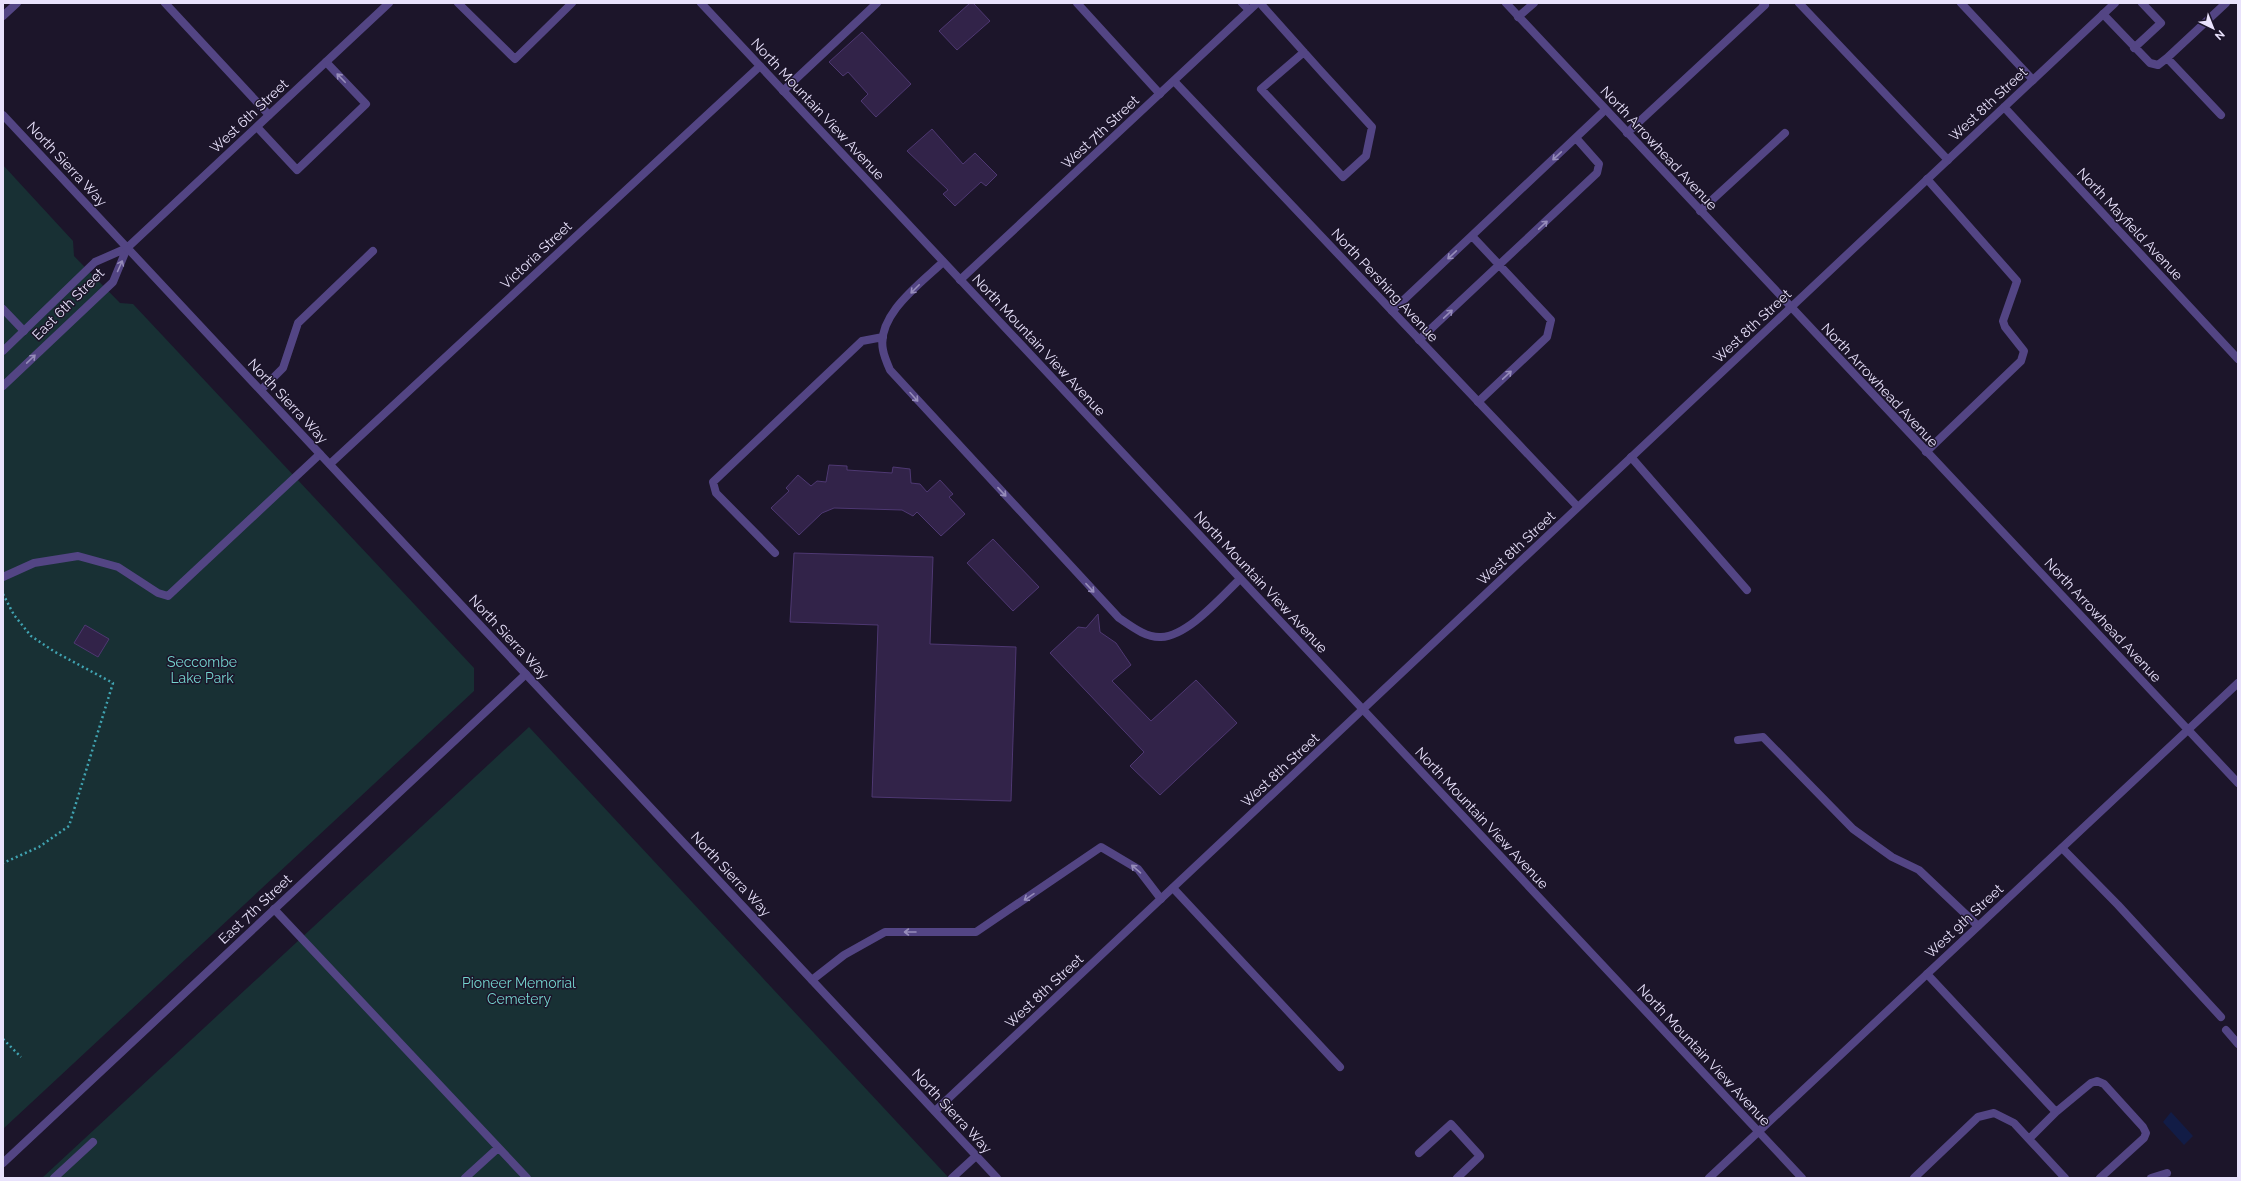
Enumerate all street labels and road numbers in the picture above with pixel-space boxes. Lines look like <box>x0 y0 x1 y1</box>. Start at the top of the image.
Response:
street label: North Mountain View Avenue <box>748 35 888 183</box>
street label: West 8th Street <box>1946 64 2030 144</box>
street label: West 6th Street <box>207 76 291 156</box>
street label: North Arrowhead Avenue <box>1597 83 1721 213</box>
street label: West 7th Street <box>1058 92 1142 172</box>
street label: North Sierra Way <box>24 118 110 210</box>
street label: North Mayfield Avenue <box>2074 165 2186 283</box>
street label: Victoria Street <box>497 218 575 292</box>
street label: North Pershing Avenue <box>1328 225 1442 345</box>
street label: East 6th Street <box>29 265 107 343</box>
street label: North Mountain View Avenue <box>969 271 1109 419</box>
street label: West 8th Street <box>1710 286 1794 366</box>
street label: North Arrowhead Avenue <box>1818 320 1942 450</box>
street label: North Sierra Way <box>245 355 331 447</box>
street label: North Mountain View Avenue <box>1191 508 1331 656</box>
street label: West 8th Street <box>1474 508 1558 588</box>
street label: North Arrowhead Avenue <box>2041 555 2165 685</box>
street label: North Sierra Way <box>466 591 552 683</box>
street label: West 8th Street <box>1238 730 1322 810</box>
street label: North Mountain View Avenue <box>1412 744 1552 892</box>
street label: North Sierra Way <box>688 828 774 920</box>
street label: East 7th Street <box>215 871 295 947</box>
street label: West 9th Street <box>1922 881 2006 961</box>
street label: West 8th Street <box>1002 951 1086 1031</box>
street label: North Mountain View Avenue <box>1634 981 1774 1129</box>
street label: North Sierra Way <box>909 1065 995 1157</box>

